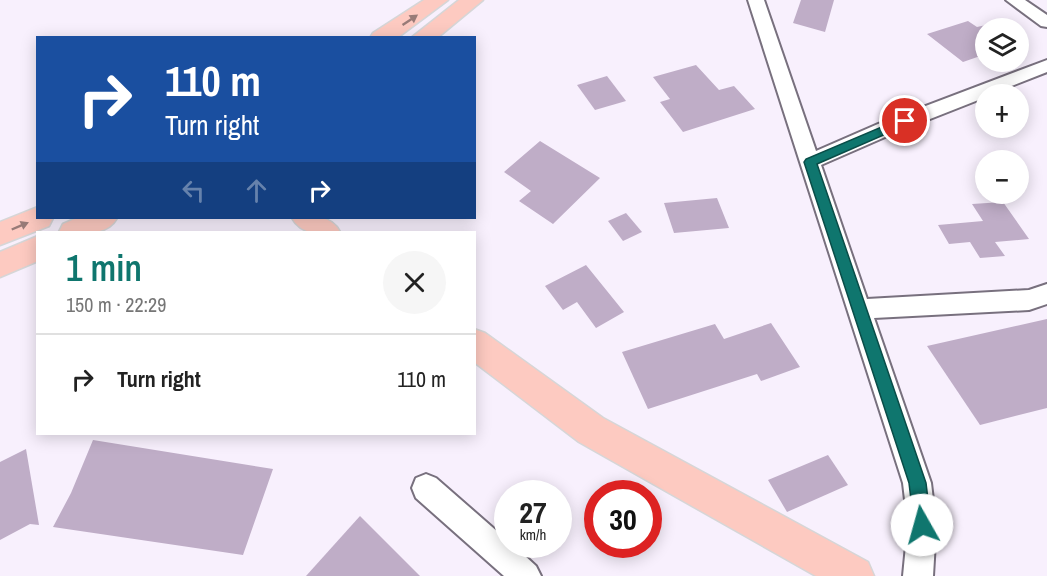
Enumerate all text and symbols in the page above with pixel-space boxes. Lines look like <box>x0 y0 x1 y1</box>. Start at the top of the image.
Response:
one-way arrow <box>402 14 418 25</box>
map controls <box>975 18 1029 204</box>
button: layers <box>975 18 1029 72</box>
text: 110 m <box>165 53 261 109</box>
icon: right <box>66 60 144 138</box>
button: + <box>975 84 1029 138</box>
pin <box>879 95 930 146</box>
icon: arrive <box>888 104 921 137</box>
text: Turn right <box>165 107 259 143</box>
button: − <box>975 150 1029 204</box>
icon: left <box>177 174 210 207</box>
icon: ahead <box>240 174 273 207</box>
icon: right <box>303 174 336 207</box>
one-way arrow <box>11 221 29 231</box>
text: 1 min <box>66 244 142 292</box>
button: close <box>383 251 446 314</box>
text: 150 m · 22:29 <box>66 291 166 318</box>
icon: right <box>66 363 99 396</box>
text: Turn right <box>117 364 201 394</box>
text: 110 m <box>397 364 446 394</box>
speed limit sign: 30 <box>584 480 662 558</box>
text: 27 <box>519 492 547 532</box>
position arrow <box>890 493 954 557</box>
text: km/h <box>520 524 546 545</box>

